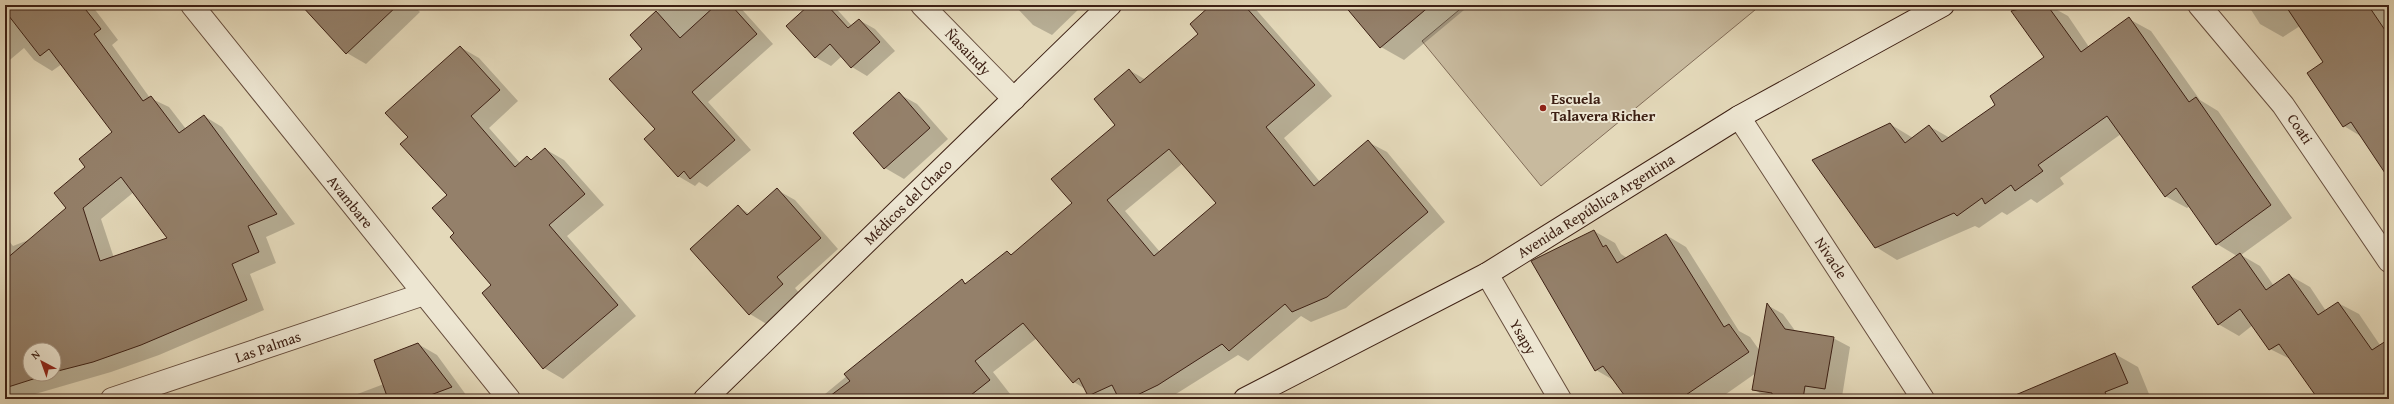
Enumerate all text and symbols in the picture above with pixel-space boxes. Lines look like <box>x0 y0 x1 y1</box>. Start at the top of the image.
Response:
street label: Ñasaindy <box>941 23 996 80</box>
place label: Escuela Talavera Richer <box>1551 88 1655 126</box>
marker: Escuela Talavera Richer <box>1538 103 1548 113</box>
street label: Coati <box>2283 109 2318 148</box>
street label: Avenida República Argentina <box>1513 148 1678 263</box>
street label: Médicos del Chaco <box>859 154 957 249</box>
street label: Avambare <box>322 171 378 233</box>
street label: Nivacle <box>1810 233 1853 283</box>
street label: Ysapy <box>1505 315 1542 359</box>
street label: Las Palmas <box>232 325 304 368</box>
north arrow <box>22 342 62 382</box>
text: N <box>27 346 44 363</box>

